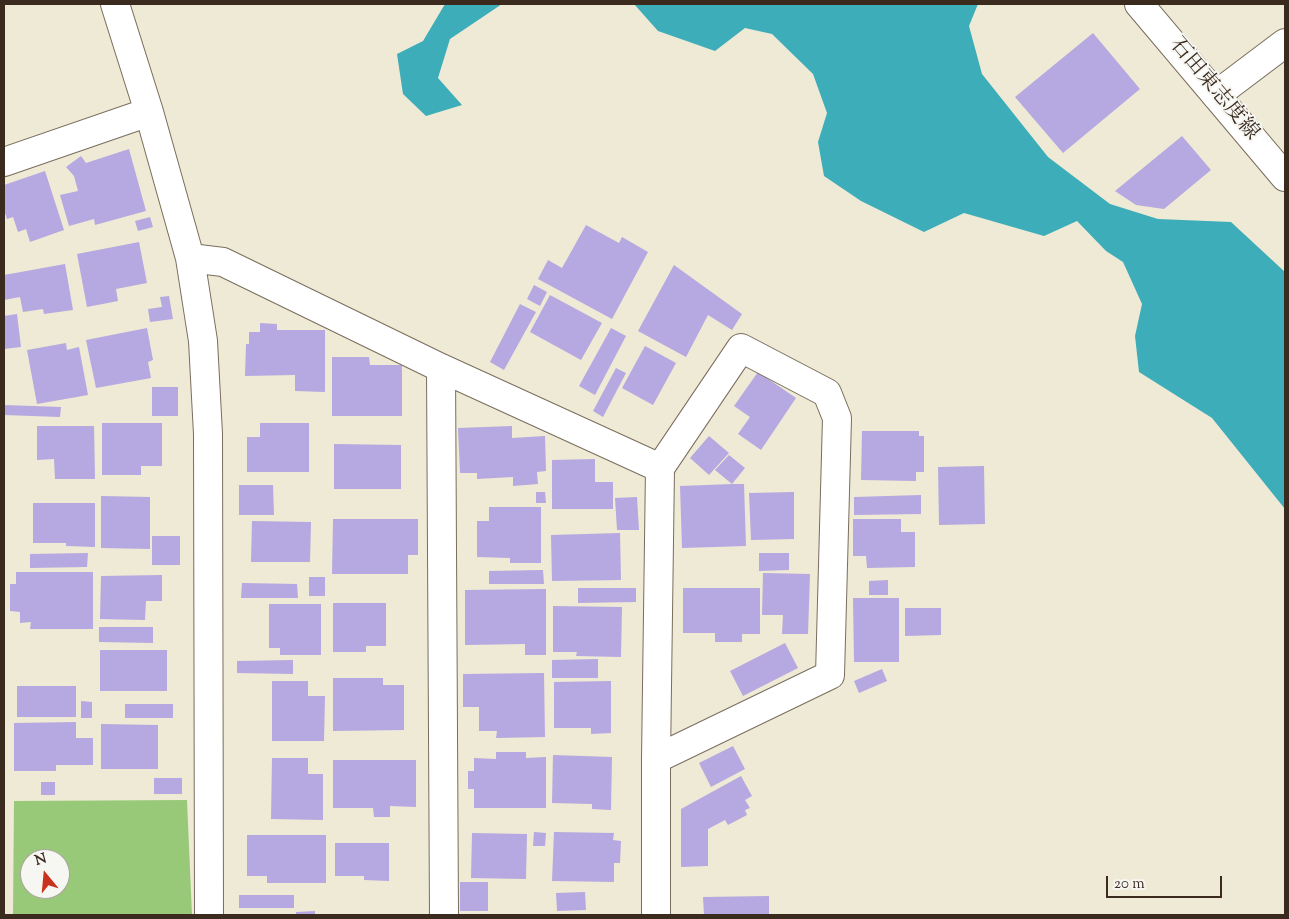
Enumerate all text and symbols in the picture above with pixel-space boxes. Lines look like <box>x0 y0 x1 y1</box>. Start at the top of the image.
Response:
street label: 石田東志度線 <box>1163 34 1263 146</box>
north arrow <box>20 849 70 899</box>
text: N <box>33 849 49 872</box>
scale bar <box>1109 866 1225 898</box>
text: 20 m <box>1114 874 1145 895</box>

